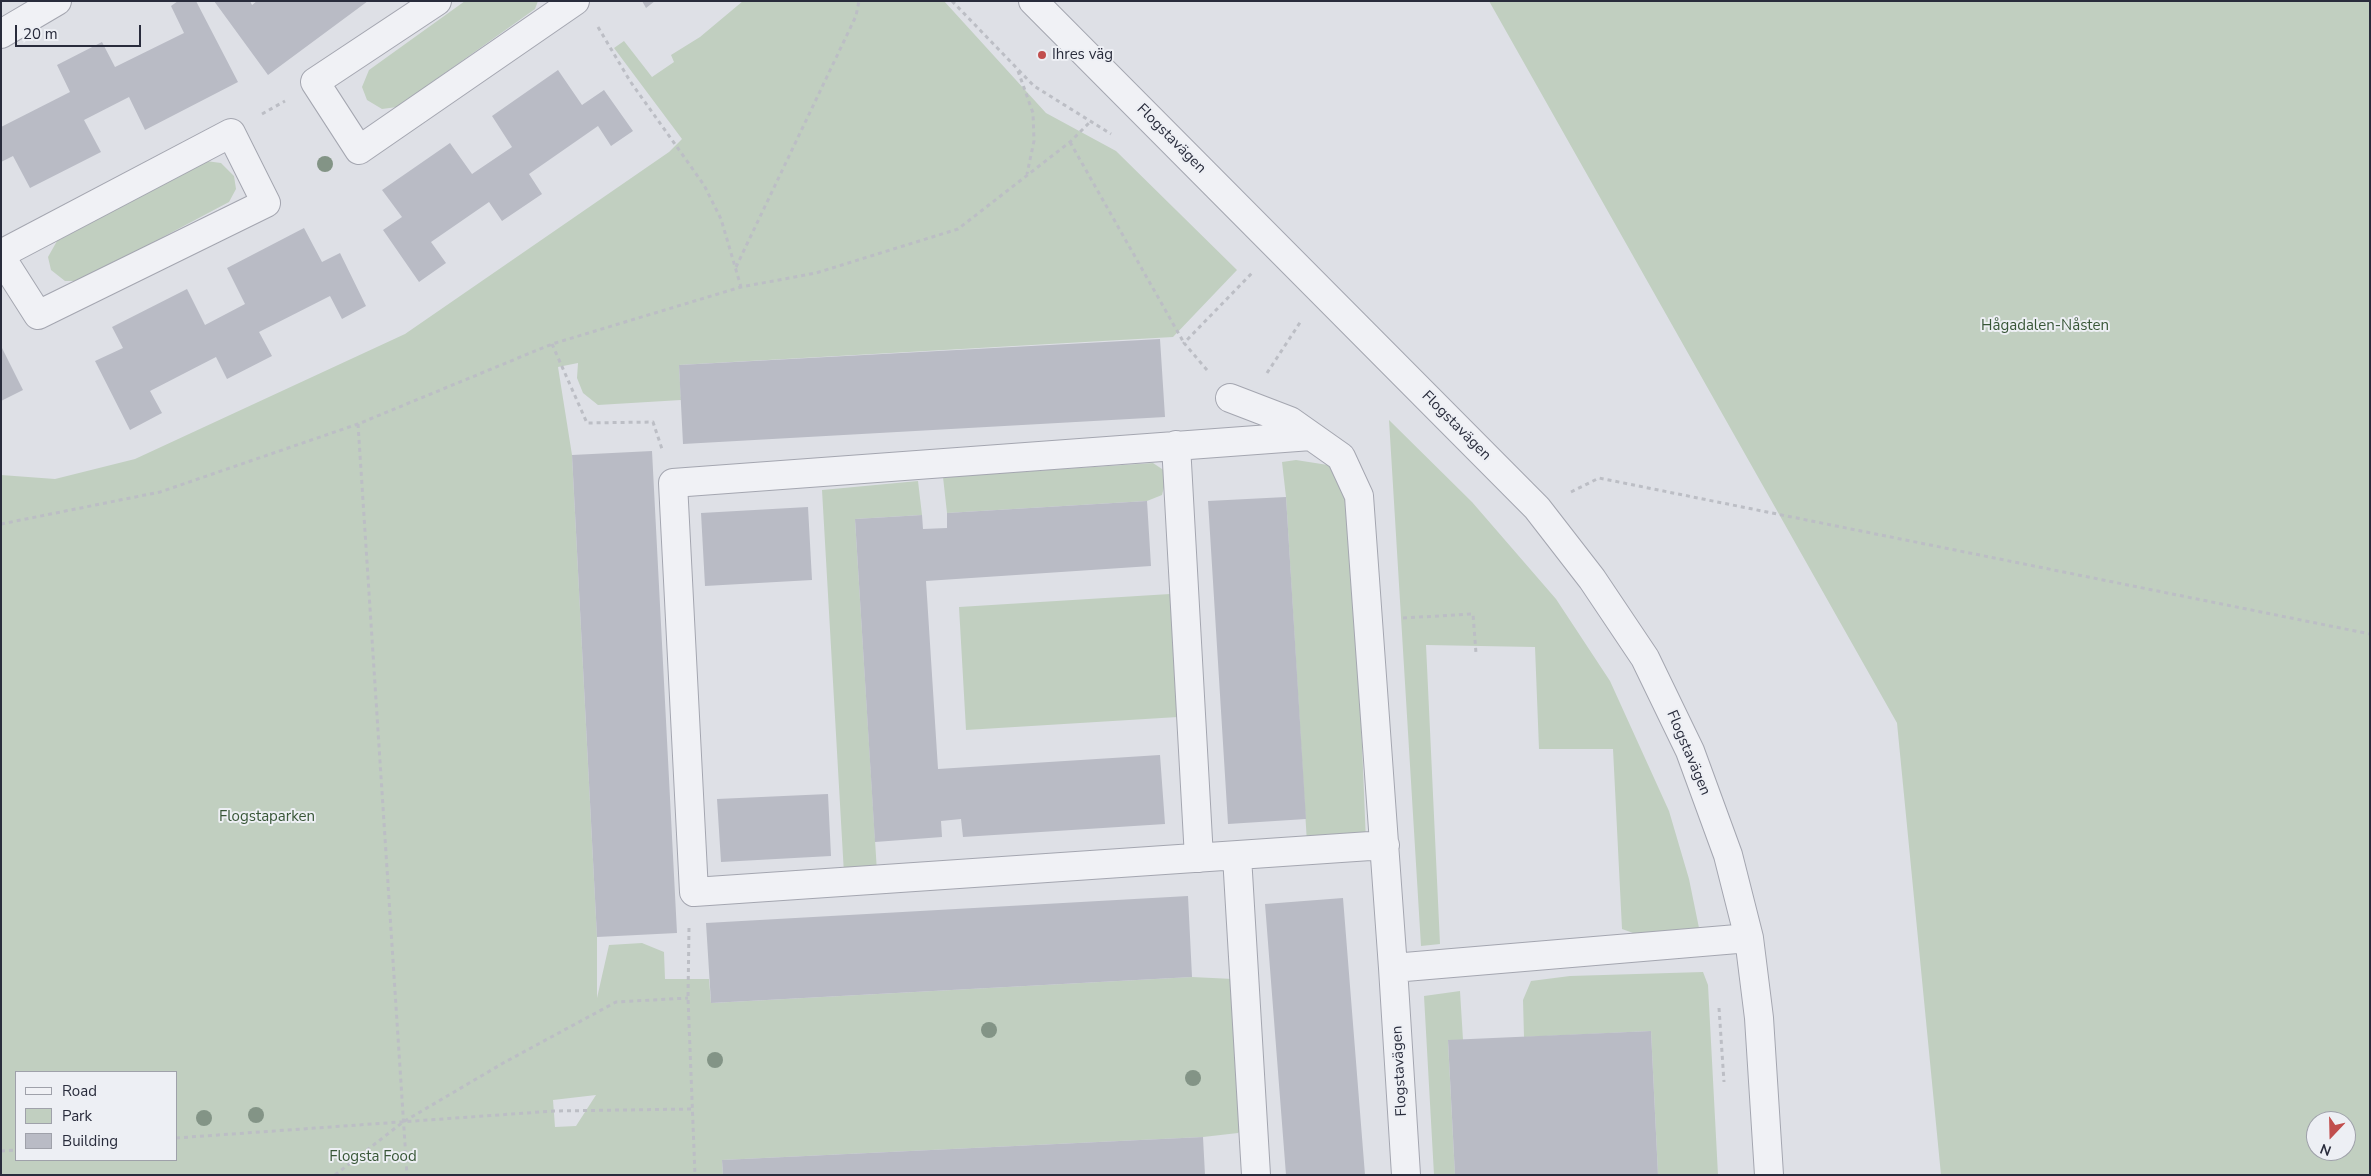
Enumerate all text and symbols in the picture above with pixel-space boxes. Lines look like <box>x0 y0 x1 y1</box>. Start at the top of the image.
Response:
scale bar <box>18 15 144 47</box>
text: 20 m <box>23 24 58 44</box>
place label: Ihres väg <box>1052 46 1113 64</box>
marker: Ihres väg <box>1036 49 1048 61</box>
street label: Flogstavägen <box>1133 101 1209 177</box>
park label: Hågadalen-Nåsten <box>1981 317 2109 335</box>
street label: Flogstavägen <box>1418 388 1494 464</box>
street label: Flogstavägen <box>1662 708 1714 798</box>
park label: Flogstaparken <box>219 808 315 826</box>
street label: Flogstavägen <box>1389 1025 1411 1117</box>
legend <box>15 1071 178 1161</box>
text: Road <box>62 1081 97 1101</box>
text: Park <box>62 1106 92 1126</box>
north arrow <box>2306 1111 2356 1161</box>
text: Building <box>62 1131 118 1151</box>
text: N <box>2318 1139 2334 1160</box>
park label: Flogsta Food <box>329 1148 417 1166</box>

